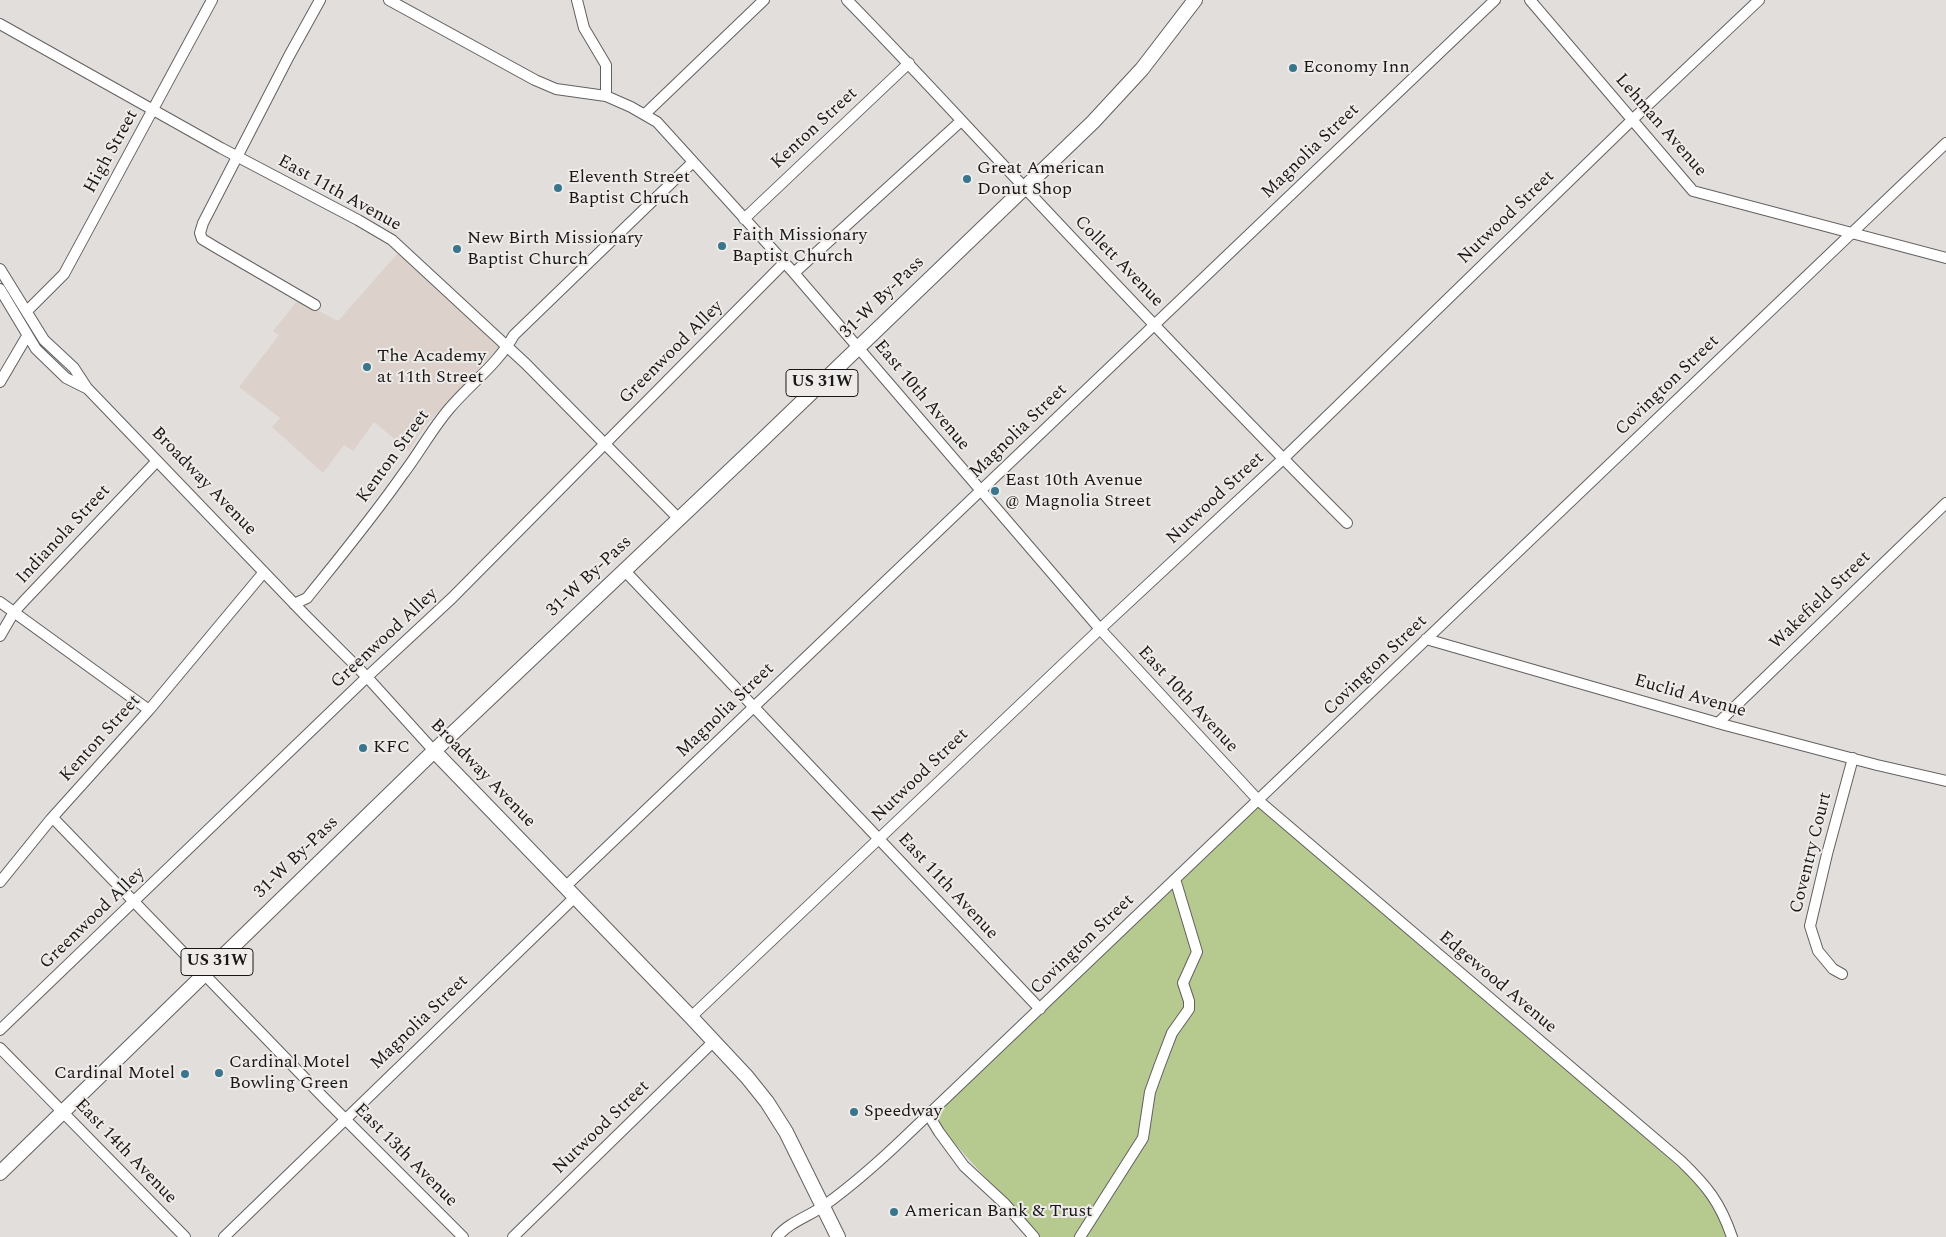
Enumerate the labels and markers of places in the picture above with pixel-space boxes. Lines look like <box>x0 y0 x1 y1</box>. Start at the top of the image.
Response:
place label: Economy Inn <box>1303 57 1410 79</box>
marker: Economy Inn <box>1287 62 1299 74</box>
place label: Great American Donut Shop <box>977 158 1105 200</box>
place label: Eleventh Street Baptist Chruch <box>568 167 690 210</box>
marker: Great American Donut Shop <box>961 173 973 185</box>
marker: Eleventh Street Baptist Chruch <box>552 182 564 194</box>
place label: Faith Missionary Baptist Church <box>732 225 867 268</box>
place label: New Birth Missionary Baptist Church <box>467 228 643 270</box>
marker: Faith Missionary Baptist Church <box>716 240 728 252</box>
marker: New Birth Missionary Baptist Church <box>451 243 463 255</box>
place label: The Academy at 11th Street <box>377 346 486 388</box>
marker: The Academy at 11th Street <box>361 361 373 373</box>
place label: East 10th Avenue @ Magnolia Street <box>1005 470 1151 512</box>
marker: East 10th Avenue @ Magnolia Street <box>989 485 1001 497</box>
place label: KFC <box>373 737 410 759</box>
marker: KFC <box>357 742 369 754</box>
place label: Cardinal Motel Bowling Green <box>229 1052 350 1094</box>
place label: Cardinal Motel <box>54 1063 175 1085</box>
marker: Cardinal Motel Bowling Green <box>213 1067 225 1079</box>
marker: Cardinal Motel <box>179 1068 191 1080</box>
place label: Speedway <box>864 1101 942 1123</box>
marker: Speedway <box>848 1106 860 1118</box>
place label: American Bank & Trust <box>904 1201 1092 1223</box>
marker: American Bank & Trust <box>888 1206 900 1218</box>

